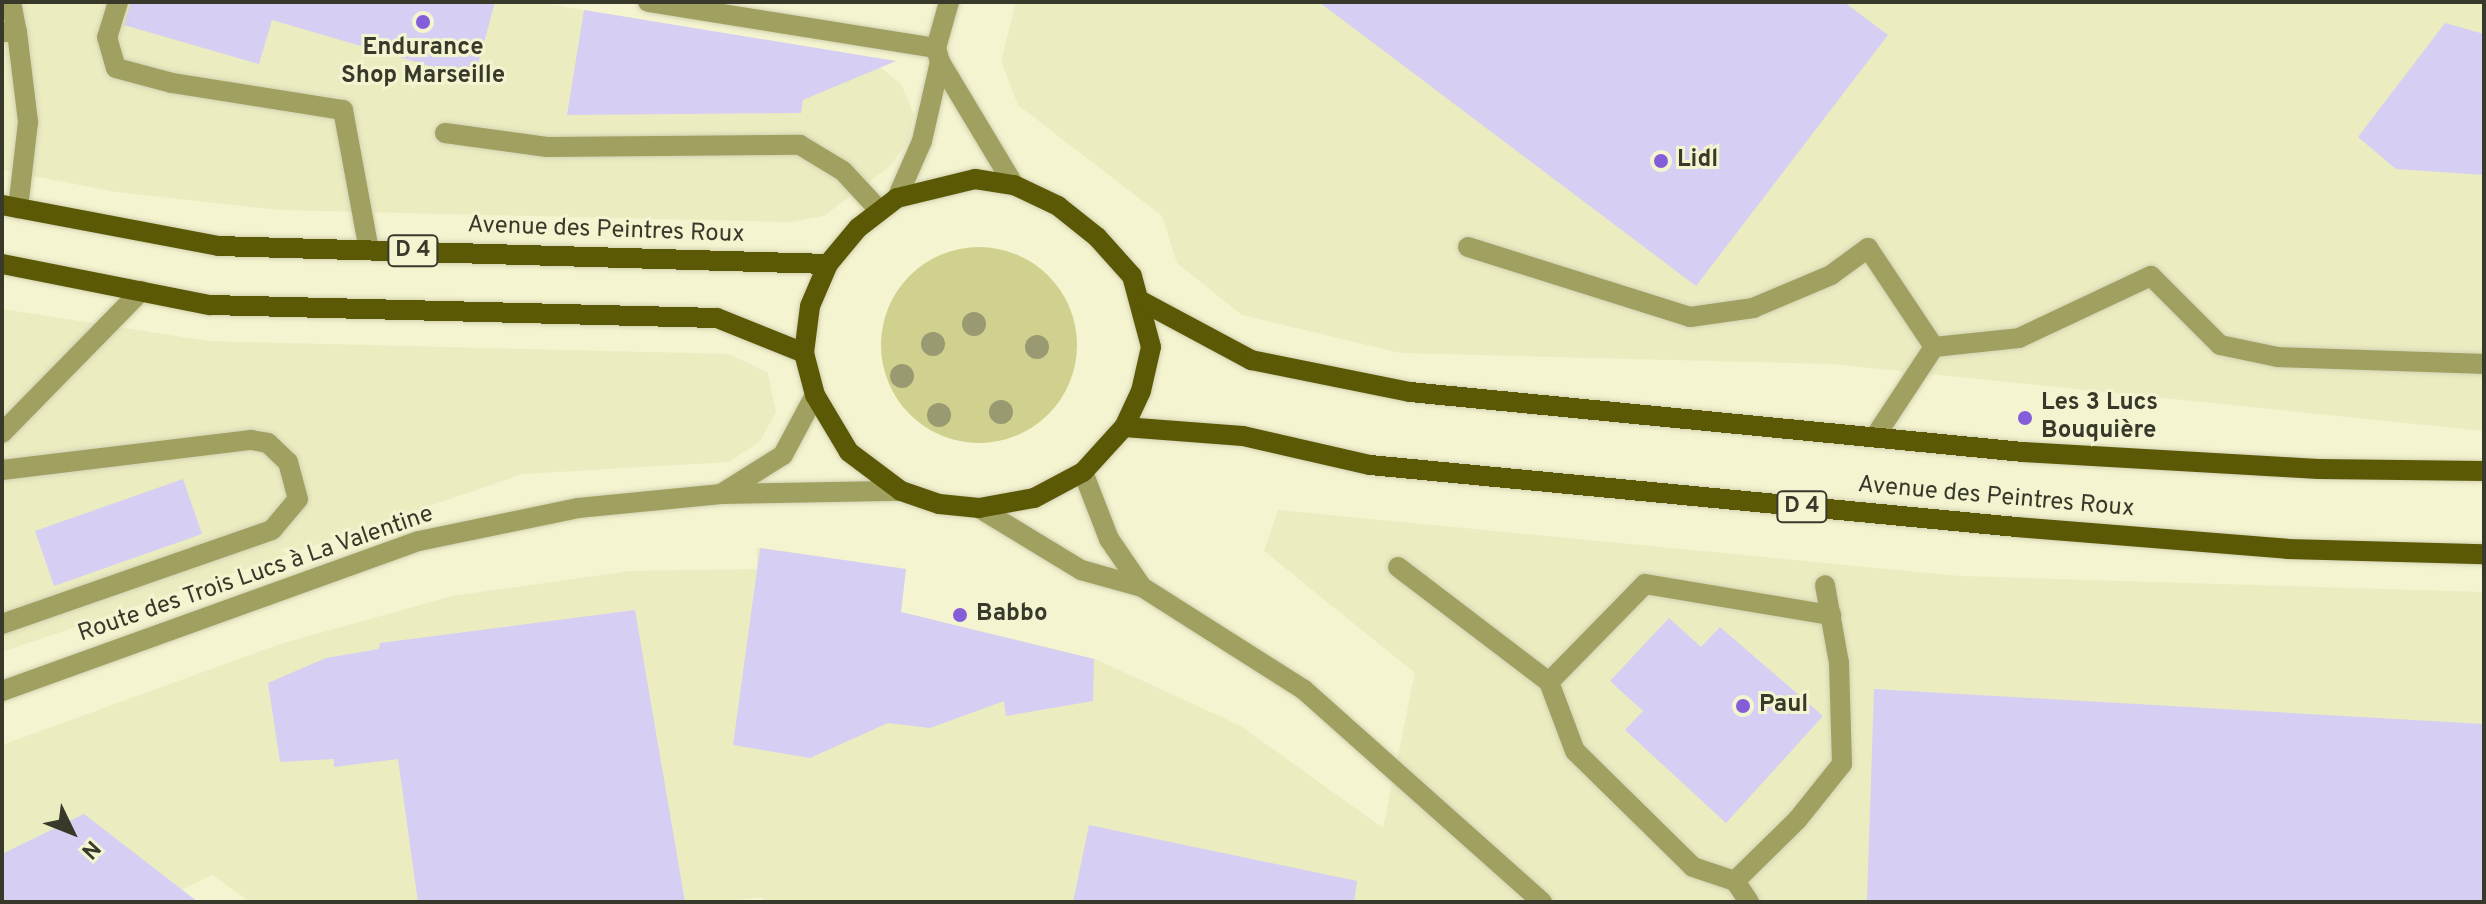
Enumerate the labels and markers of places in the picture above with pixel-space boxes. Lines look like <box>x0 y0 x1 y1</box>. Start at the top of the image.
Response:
marker: Endurance Shop Marseille <box>414 13 432 31</box>
place label: Endurance Shop Marseille <box>341 35 505 91</box>
place label: Lidl <box>1677 147 1718 175</box>
marker: Lidl <box>1652 152 1670 170</box>
place label: Les 3 Lucs Bouquière <box>2041 390 2158 446</box>
marker: Les 3 Lucs Bouquière <box>2016 409 2034 427</box>
place label: Babbo <box>976 601 1048 629</box>
marker: Babbo <box>951 606 969 624</box>
place label: Paul <box>1759 692 1808 720</box>
marker: Paul <box>1734 697 1752 715</box>

